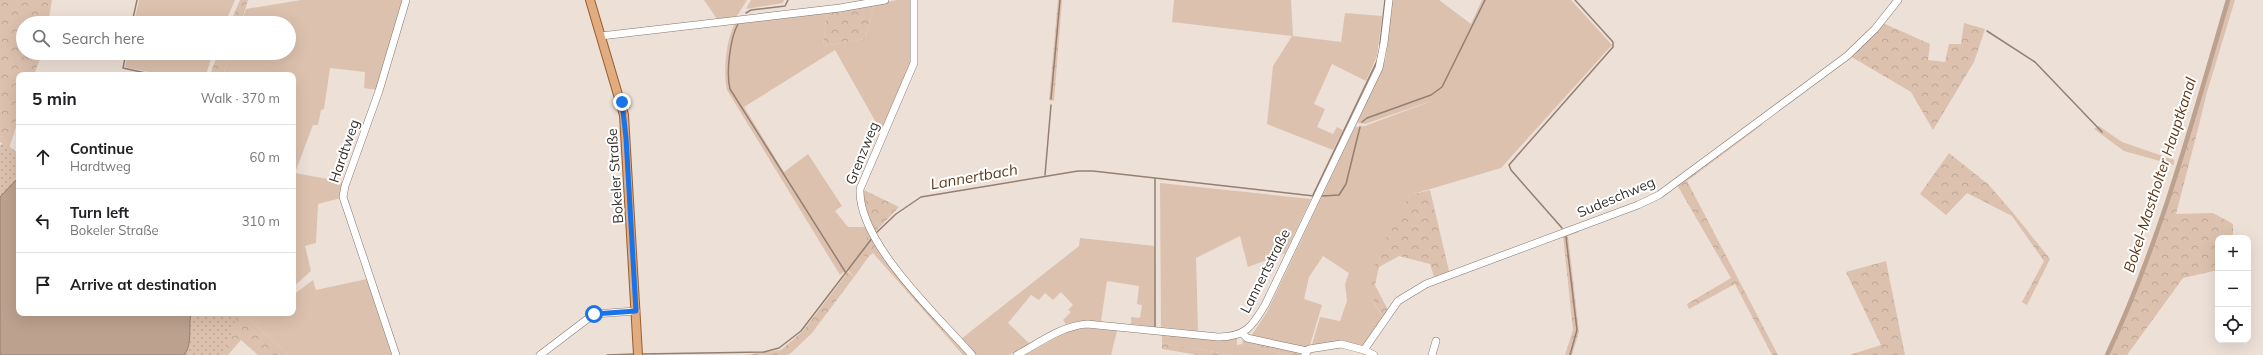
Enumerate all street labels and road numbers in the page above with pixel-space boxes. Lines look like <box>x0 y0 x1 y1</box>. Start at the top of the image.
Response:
street label: Hardtweg <box>325 117 363 185</box>
street label: Grenzweg <box>841 119 883 187</box>
street label: Bokeler Straße <box>603 128 627 224</box>
street label: Sudeschweg <box>1574 173 1658 221</box>
street label: Lannertstraße <box>1236 226 1294 316</box>

